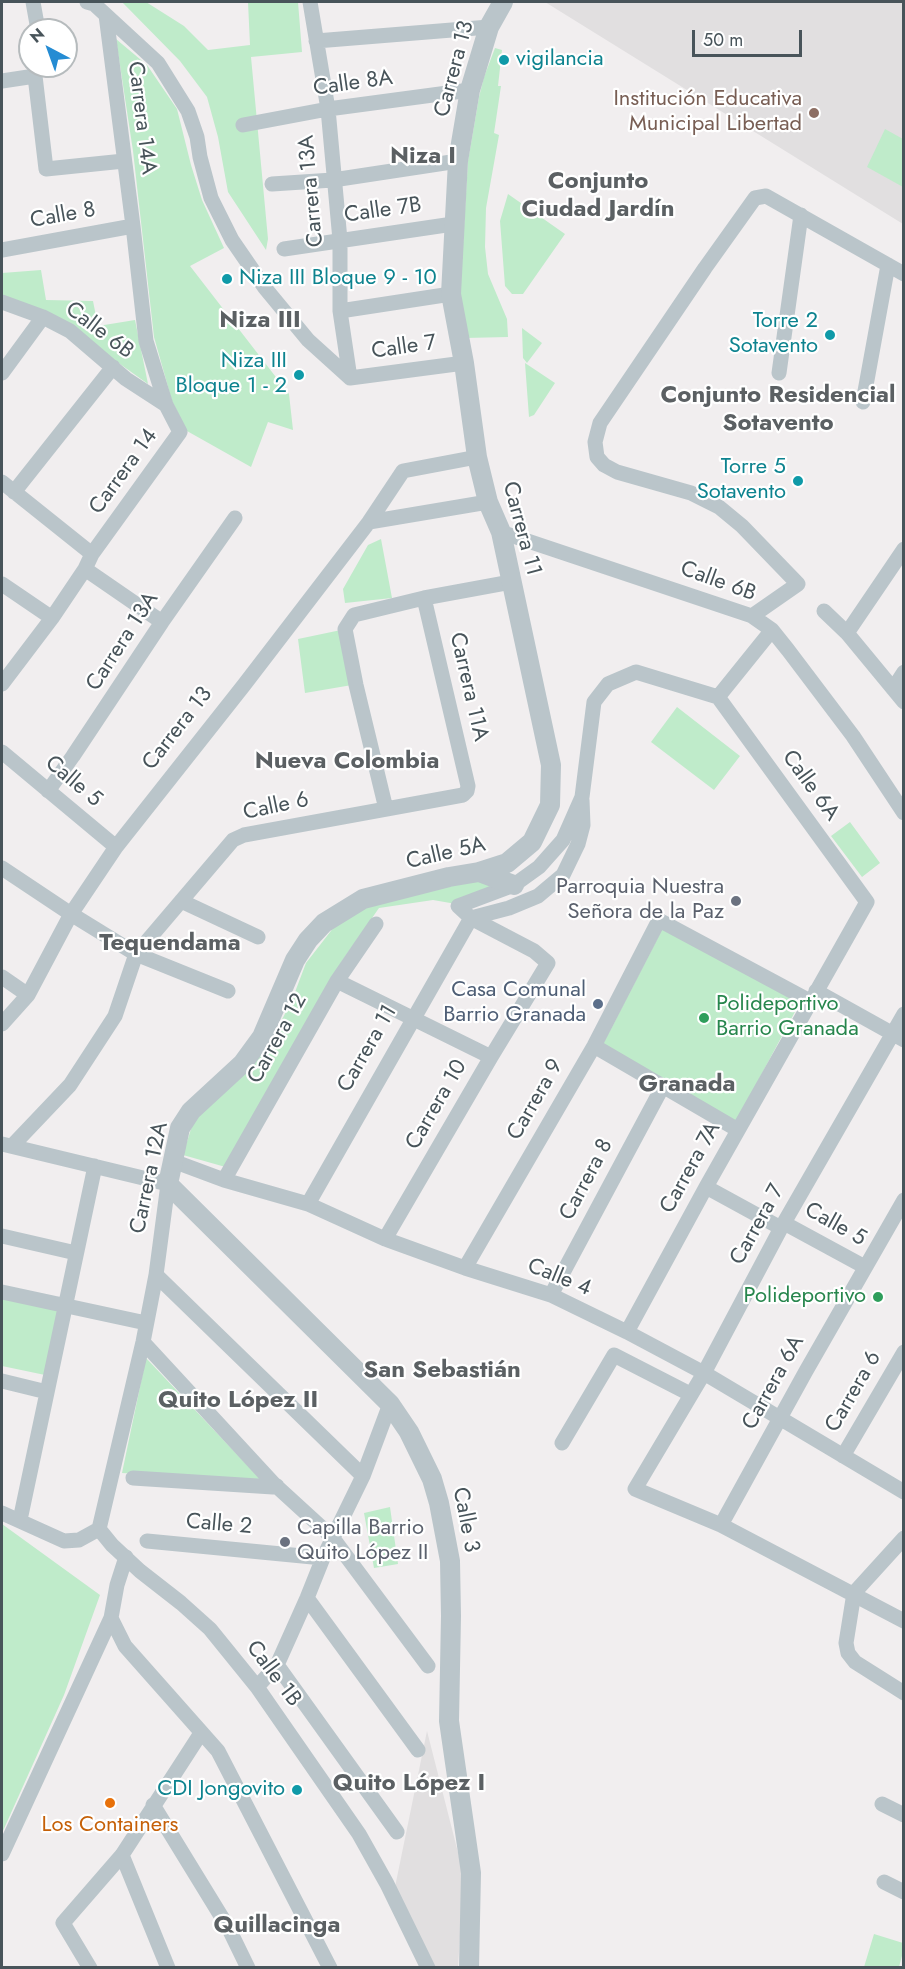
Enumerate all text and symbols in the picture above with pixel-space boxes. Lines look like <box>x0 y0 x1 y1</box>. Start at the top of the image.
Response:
north arrow <box>18 18 78 78</box>
street label: Carrera 13 <box>430 18 480 120</box>
scale bar <box>695 18 804 56</box>
text: N <box>25 23 50 48</box>
text: 50 m <box>703 27 743 53</box>
place label: vigilancia <box>516 47 604 73</box>
marker: vigilancia <box>497 53 511 67</box>
street label: Carrera 14A <box>121 60 161 176</box>
street label: Calle 8A <box>312 65 394 103</box>
place label: Institución Educativa Municipal Libertad <box>613 87 802 138</box>
marker: Institución Educativa Municipal Libertad <box>807 106 821 120</box>
street label: Carrera 13A <box>294 134 330 248</box>
district label: Niza I <box>390 143 456 171</box>
district label: Conjunto Ciudad Jardín <box>522 168 674 224</box>
street label: Calle 7B <box>343 193 423 229</box>
street label: Calle 8 <box>28 197 98 235</box>
place label: Niza III Bloque 9 - 10 <box>239 266 437 292</box>
marker: Niza III Bloque 9 - 10 <box>220 272 234 286</box>
street label: Calle 6B <box>60 297 138 365</box>
district label: Niza III <box>219 307 301 335</box>
place label: Torre 2 Sotavento <box>729 309 818 360</box>
marker: Torre 2 Sotavento <box>823 328 837 342</box>
street label: Calle 7 <box>370 330 438 366</box>
place label: Niza III Bloque 1 - 2 <box>175 349 287 400</box>
marker: Niza III Bloque 1 - 2 <box>292 368 306 382</box>
district label: Conjunto Residencial Sotavento <box>660 382 896 438</box>
street label: Carrera 14 <box>84 424 164 520</box>
place label: Torre 5 Sotavento <box>697 455 786 506</box>
marker: Torre 5 Sotavento <box>791 474 805 488</box>
street label: Carrera 11 <box>496 479 546 579</box>
street label: Calle 6B <box>677 556 759 608</box>
street label: Carrera 13A <box>81 588 165 696</box>
street label: Carrera 11A <box>443 630 493 744</box>
street label: Carrera 13 <box>137 682 219 776</box>
street label: Calle 6A <box>776 746 844 826</box>
district label: Nueva Colombia <box>255 748 439 776</box>
street label: Calle 5 <box>39 751 107 813</box>
street label: Calle 6 <box>241 787 311 827</box>
street label: Calle 5A <box>404 832 488 876</box>
place label: Parroquia Nuestra Señora de la Paz <box>556 875 724 926</box>
marker: Parroquia Nuestra Señora de la Paz <box>729 894 743 908</box>
district label: Tequendama <box>99 930 241 958</box>
place label: Casa Comunal Barrio Granada <box>443 978 586 1030</box>
street label: Carrera 12 <box>242 989 314 1089</box>
place label: Polideportivo Barrio Granada <box>716 992 859 1044</box>
marker: Casa Comunal Barrio Granada <box>591 997 605 1011</box>
street label: Carrera 11 <box>333 1001 403 1097</box>
marker: Polideportivo Barrio Granada <box>697 1011 711 1025</box>
street label: Carrera 10 <box>401 1055 473 1155</box>
street label: Carrera 9 <box>502 1055 570 1145</box>
district label: Granada <box>639 1071 735 1099</box>
street label: Carrera 7A <box>655 1118 727 1218</box>
street label: Carrera 12A <box>125 1120 175 1236</box>
street label: Carrera 8 <box>555 1135 619 1225</box>
street label: Carrera 7 <box>725 1180 791 1270</box>
street label: Calle 5 <box>800 1197 870 1253</box>
street label: Calle 4 <box>523 1253 595 1303</box>
place label: Polideportivo <box>743 1284 866 1310</box>
marker: Polideportivo <box>871 1290 885 1304</box>
street label: Carrera 6A <box>737 1331 811 1435</box>
street label: Carrera 6 <box>820 1347 888 1437</box>
district label: San Sebastián <box>363 1357 521 1385</box>
district label: Quito López II <box>158 1387 318 1415</box>
street label: Calle 3 <box>446 1485 484 1555</box>
street label: Calle 2 <box>185 1509 253 1541</box>
place label: Capilla Barrio Quito López II <box>297 1516 428 1568</box>
marker: Capilla Barrio Quito López II <box>278 1535 292 1549</box>
street label: Calle 1B <box>240 1636 306 1712</box>
district label: Quito López I <box>333 1770 485 1798</box>
place label: CDI Jongovito <box>157 1777 285 1803</box>
marker: CDI Jongovito <box>290 1783 304 1797</box>
marker: Los Containers <box>103 1796 117 1810</box>
place label: Los Containers <box>42 1813 178 1839</box>
district label: Quillacinga <box>214 1912 340 1940</box>

